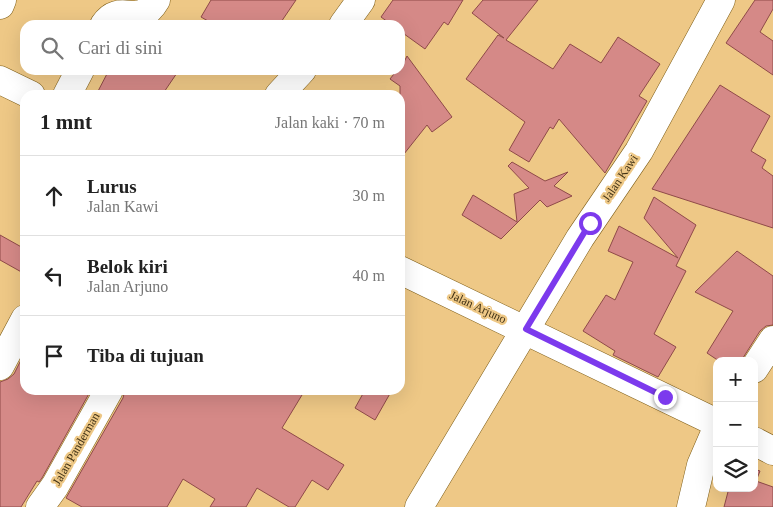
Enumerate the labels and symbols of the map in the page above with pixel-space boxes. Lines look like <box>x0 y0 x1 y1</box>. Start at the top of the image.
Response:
street label: Jalan Kawi <box>599 151 641 204</box>
route start <box>579 212 602 235</box>
street label: Jalan Arjuno <box>447 288 509 326</box>
route end <box>654 386 677 409</box>
street label: Jalan Panderman <box>50 410 102 488</box>

